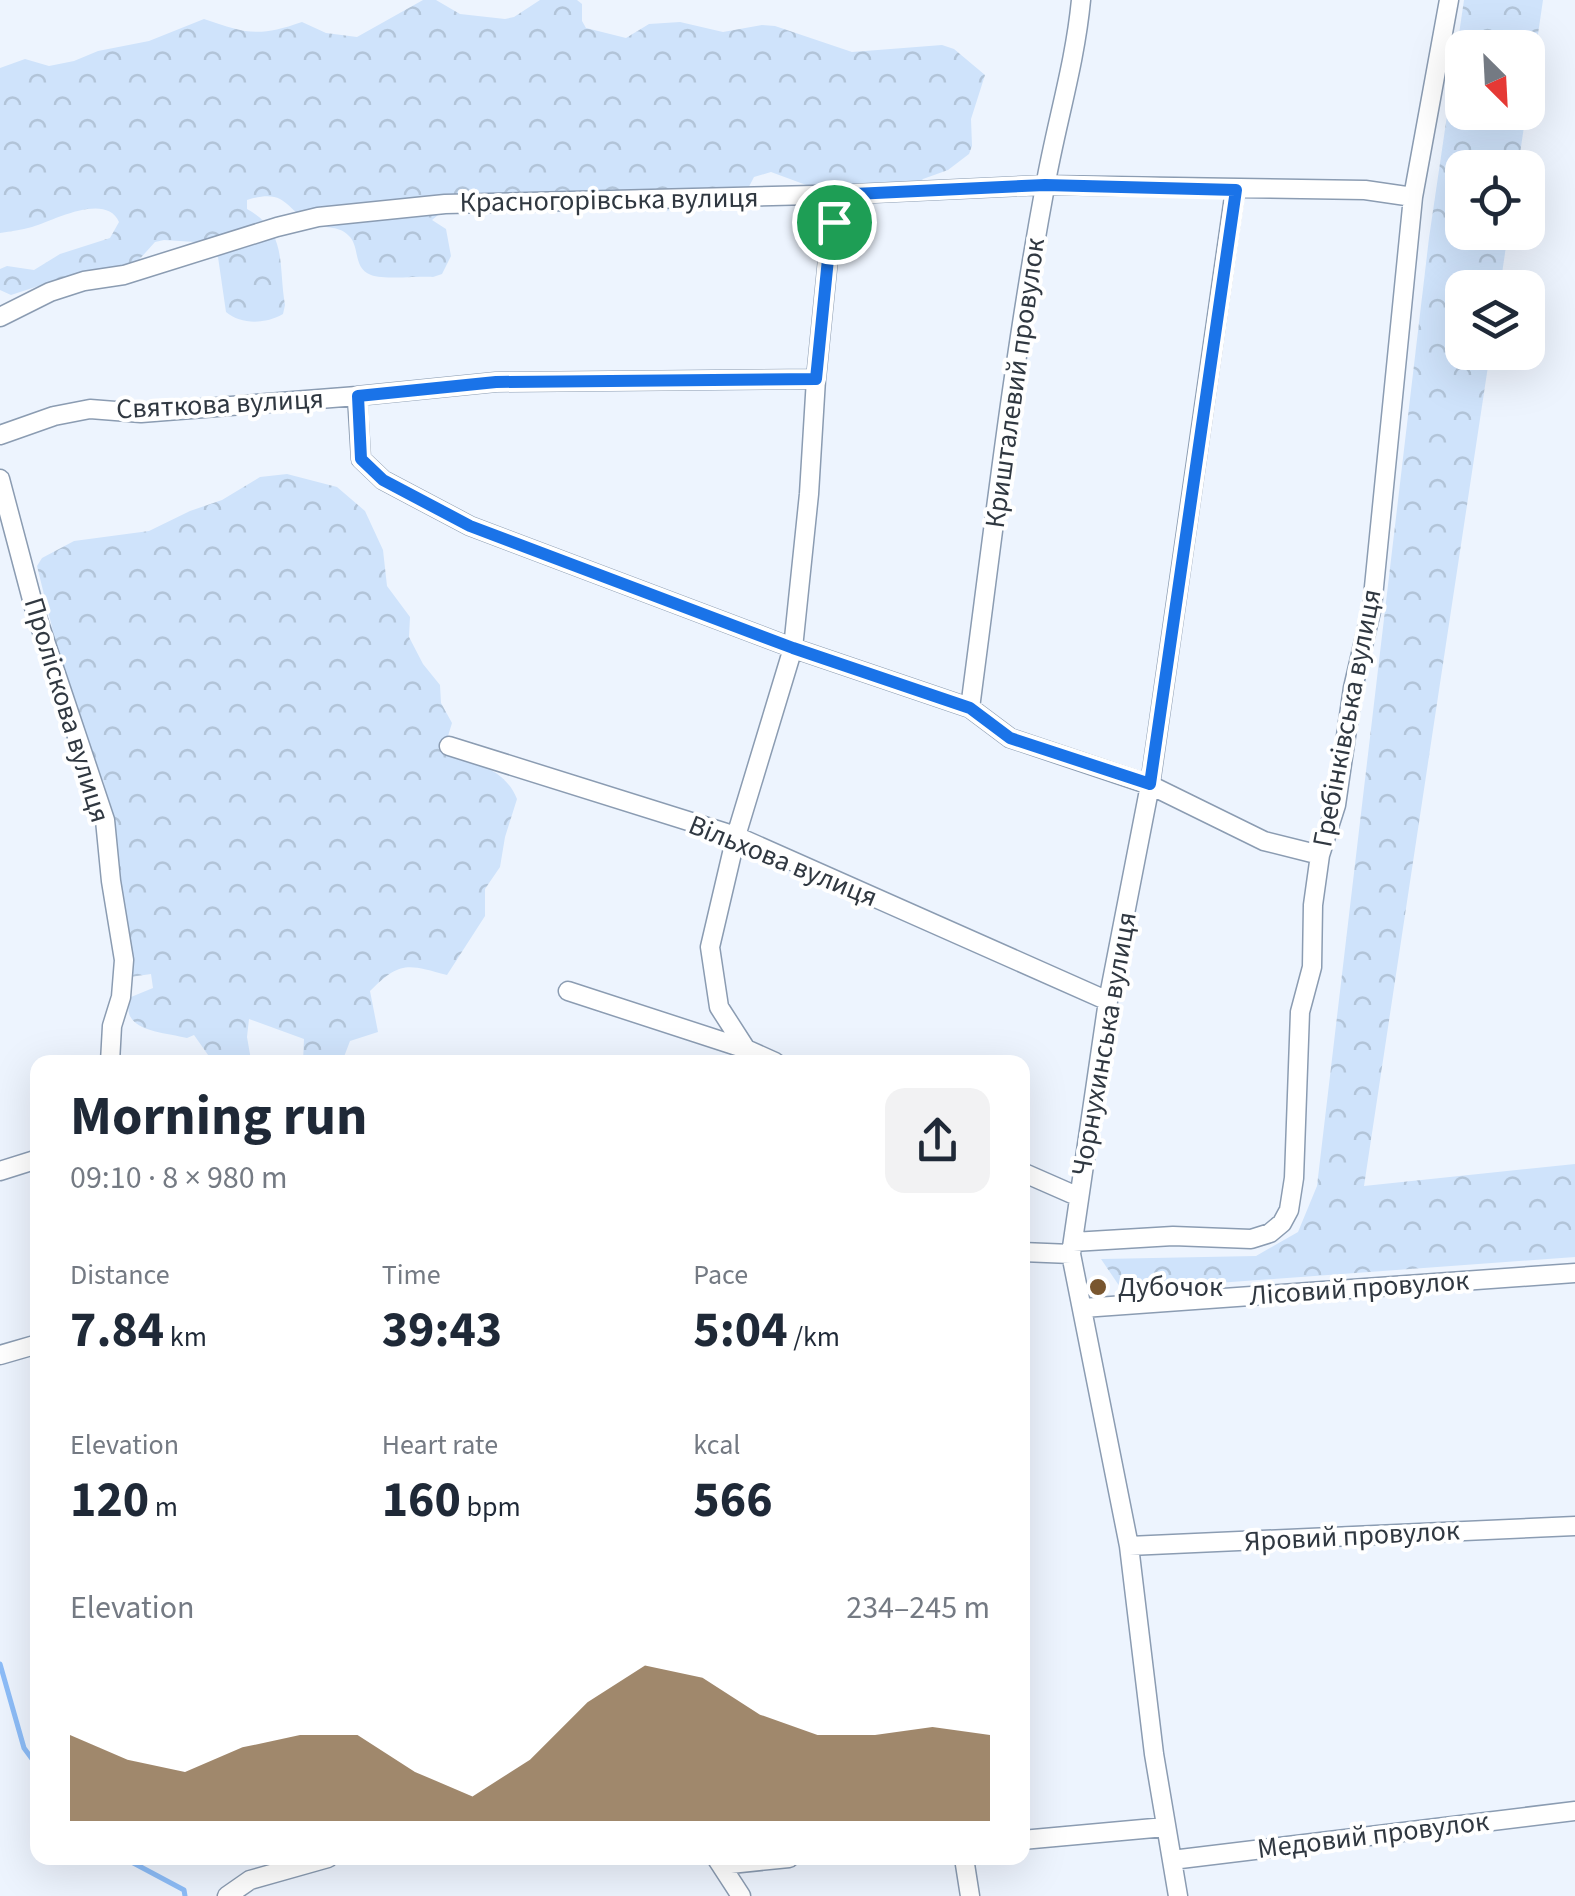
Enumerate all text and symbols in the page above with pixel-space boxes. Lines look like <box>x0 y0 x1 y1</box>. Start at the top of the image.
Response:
north arrow <box>1445 30 1545 130</box>
map controls <box>1445 30 1545 370</box>
button: locate <box>1445 150 1545 250</box>
street label: Красногорівська вулиця <box>459 177 759 223</box>
pin <box>792 180 877 265</box>
icon: arrive <box>807 195 862 250</box>
street label: Кришталевий провулок <box>975 235 1055 530</box>
button: layers <box>1445 270 1545 370</box>
street label: Святкова вулиця <box>115 379 325 429</box>
street label: Гребінківська вулиця <box>1302 586 1392 850</box>
street label: Проліскова вулиця <box>14 592 120 828</box>
street label: Вільхова вулиця <box>683 805 883 917</box>
street label: Чорнухинська вулиця <box>1061 909 1147 1179</box>
text: Morning run <box>70 1078 367 1156</box>
button: share <box>885 1088 990 1193</box>
text: 09:10 · 8 × 980 m <box>70 1155 288 1201</box>
text: Distance <box>70 1255 170 1295</box>
text: Time <box>382 1255 441 1295</box>
text: Pace <box>693 1255 748 1295</box>
street label: Лісовий провулок <box>1248 1260 1470 1316</box>
place label: Дубочок <box>1118 1267 1223 1307</box>
marker: Дубочок <box>1087 1276 1109 1298</box>
text: 7.84 <box>70 1295 164 1366</box>
text: 39:43 <box>382 1295 502 1366</box>
text: 5:04 <box>693 1295 788 1366</box>
text: km <box>164 1317 207 1357</box>
text: /km <box>788 1317 840 1357</box>
text: Elevation <box>70 1425 179 1465</box>
text: Heart rate <box>382 1425 498 1465</box>
text: kcal <box>693 1425 740 1465</box>
text: 120 <box>70 1465 149 1536</box>
text: 160 <box>382 1465 461 1536</box>
text: 566 <box>693 1465 773 1536</box>
text: m <box>149 1487 178 1527</box>
text: bpm <box>461 1487 521 1527</box>
street label: Яровий провулок <box>1243 1510 1461 1562</box>
text: Elevation <box>70 1585 195 1631</box>
text: 234–245 m <box>846 1585 990 1631</box>
street label: Медовий провулок <box>1255 1801 1491 1869</box>

